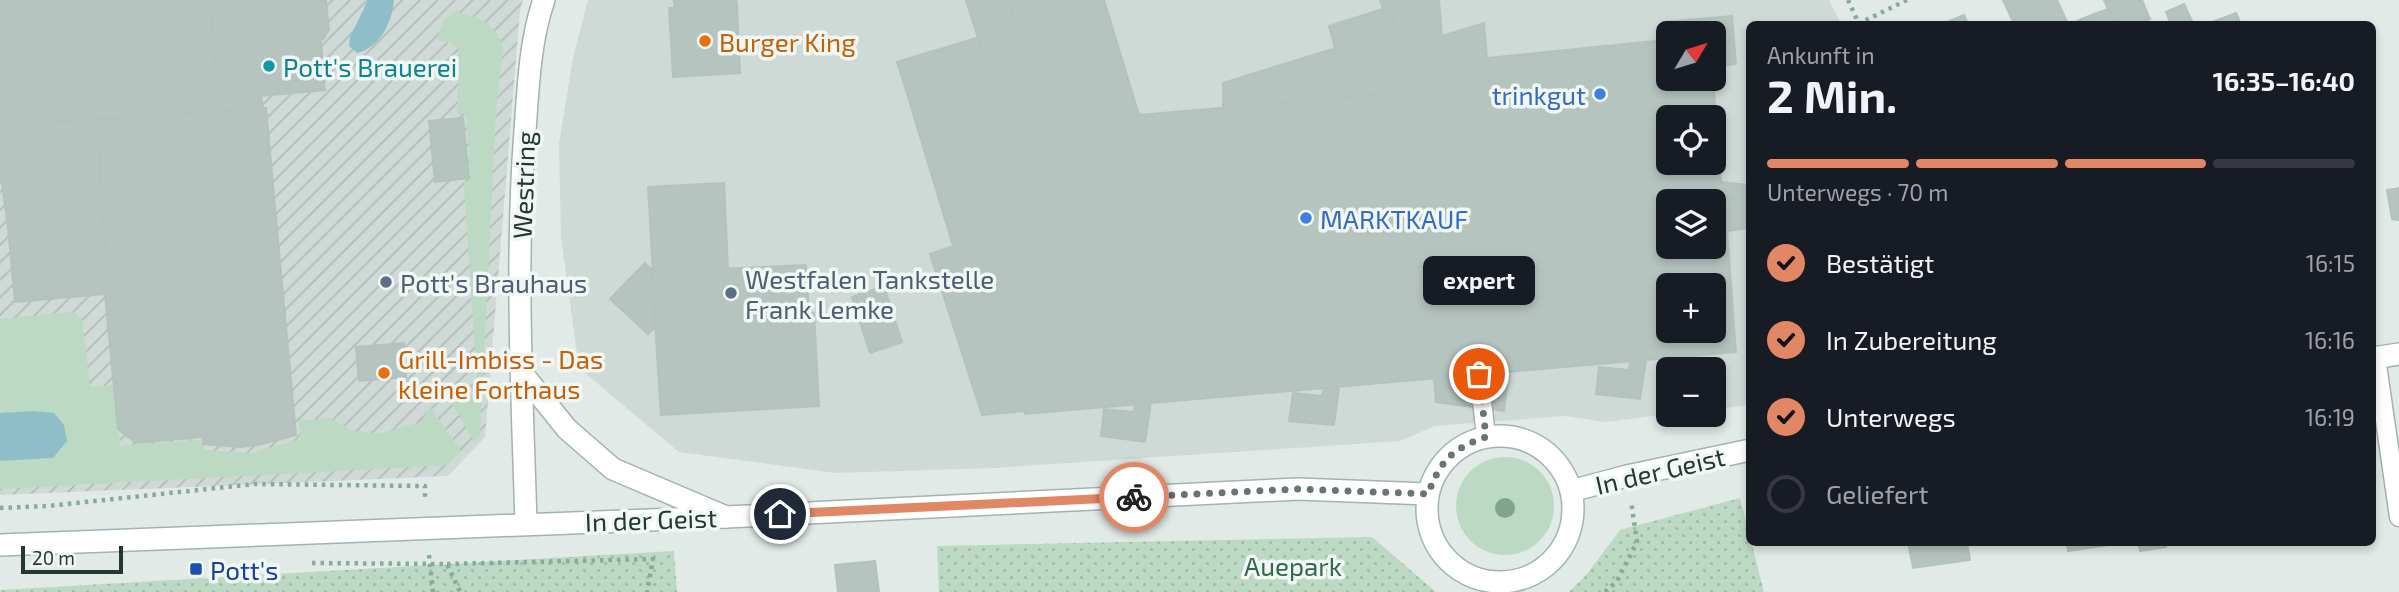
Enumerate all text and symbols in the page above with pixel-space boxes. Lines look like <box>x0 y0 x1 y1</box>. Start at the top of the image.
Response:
north arrow <box>1656 21 1726 91</box>
map controls <box>1656 21 1726 427</box>
place label: Burger King <box>719 26 856 57</box>
marker: Burger King <box>697 33 713 49</box>
text: Ankunft in <box>1767 41 1875 69</box>
place label: Pott's Brauerei <box>283 51 457 82</box>
marker: Pott's Brauerei <box>261 58 277 74</box>
text: 16:35–16:40 <box>2213 65 2355 96</box>
text: 2 Min. <box>1767 67 1897 122</box>
place label: trinkgut <box>1492 79 1586 110</box>
marker: trinkgut <box>1592 86 1608 102</box>
button: locate <box>1656 105 1726 175</box>
street label: Westring <box>506 131 540 239</box>
text: Unterwegs · 70 m <box>1767 178 1948 206</box>
button: layers <box>1656 189 1726 259</box>
place label: MARKTKAUF <box>1320 203 1468 234</box>
marker: MARKTKAUF <box>1298 210 1314 226</box>
icon: check <box>1767 244 1805 282</box>
text: Bestätigt <box>1826 247 1934 278</box>
text: 16:15 <box>2306 249 2355 277</box>
callout: expert <box>1423 255 1535 304</box>
place label: Westfalen Tankstelle Frank Lemke <box>745 263 994 324</box>
text: expert <box>1443 266 1515 294</box>
place label: Pott's Brauhaus <box>400 267 587 298</box>
button: + <box>1656 273 1726 343</box>
marker: Pott's Brauhaus <box>378 274 394 290</box>
marker: Westfalen Tankstelle Frank Lemke <box>723 285 739 301</box>
icon: check <box>1767 321 1805 359</box>
text: In Zubereitung <box>1826 324 1997 355</box>
text: 16:16 <box>2305 326 2355 354</box>
place label: Grill-Imbiss - Das kleine Forthaus <box>398 343 603 404</box>
pin <box>1449 344 1509 404</box>
icon: bag <box>1460 355 1498 393</box>
button: − <box>1656 357 1726 427</box>
marker: Grill-Imbiss - Das kleine Forthaus <box>376 365 392 381</box>
icon: check <box>1767 398 1805 436</box>
text: Unterwegs <box>1826 401 1956 432</box>
text: 16:19 <box>2305 403 2355 431</box>
street label: In der Geist <box>1592 440 1728 500</box>
courier <box>1099 462 1169 532</box>
icon: bike <box>1115 478 1153 516</box>
text: Geliefert <box>1826 478 1928 509</box>
pin <box>750 484 810 544</box>
icon: home <box>761 495 799 533</box>
street label: In der Geist <box>584 501 718 537</box>
scale bar <box>21 543 122 575</box>
text: 20 m <box>32 546 75 569</box>
park label: Auepark <box>1244 550 1342 581</box>
place label: Pott's <box>210 554 278 585</box>
marker: Pott's <box>188 561 204 577</box>

